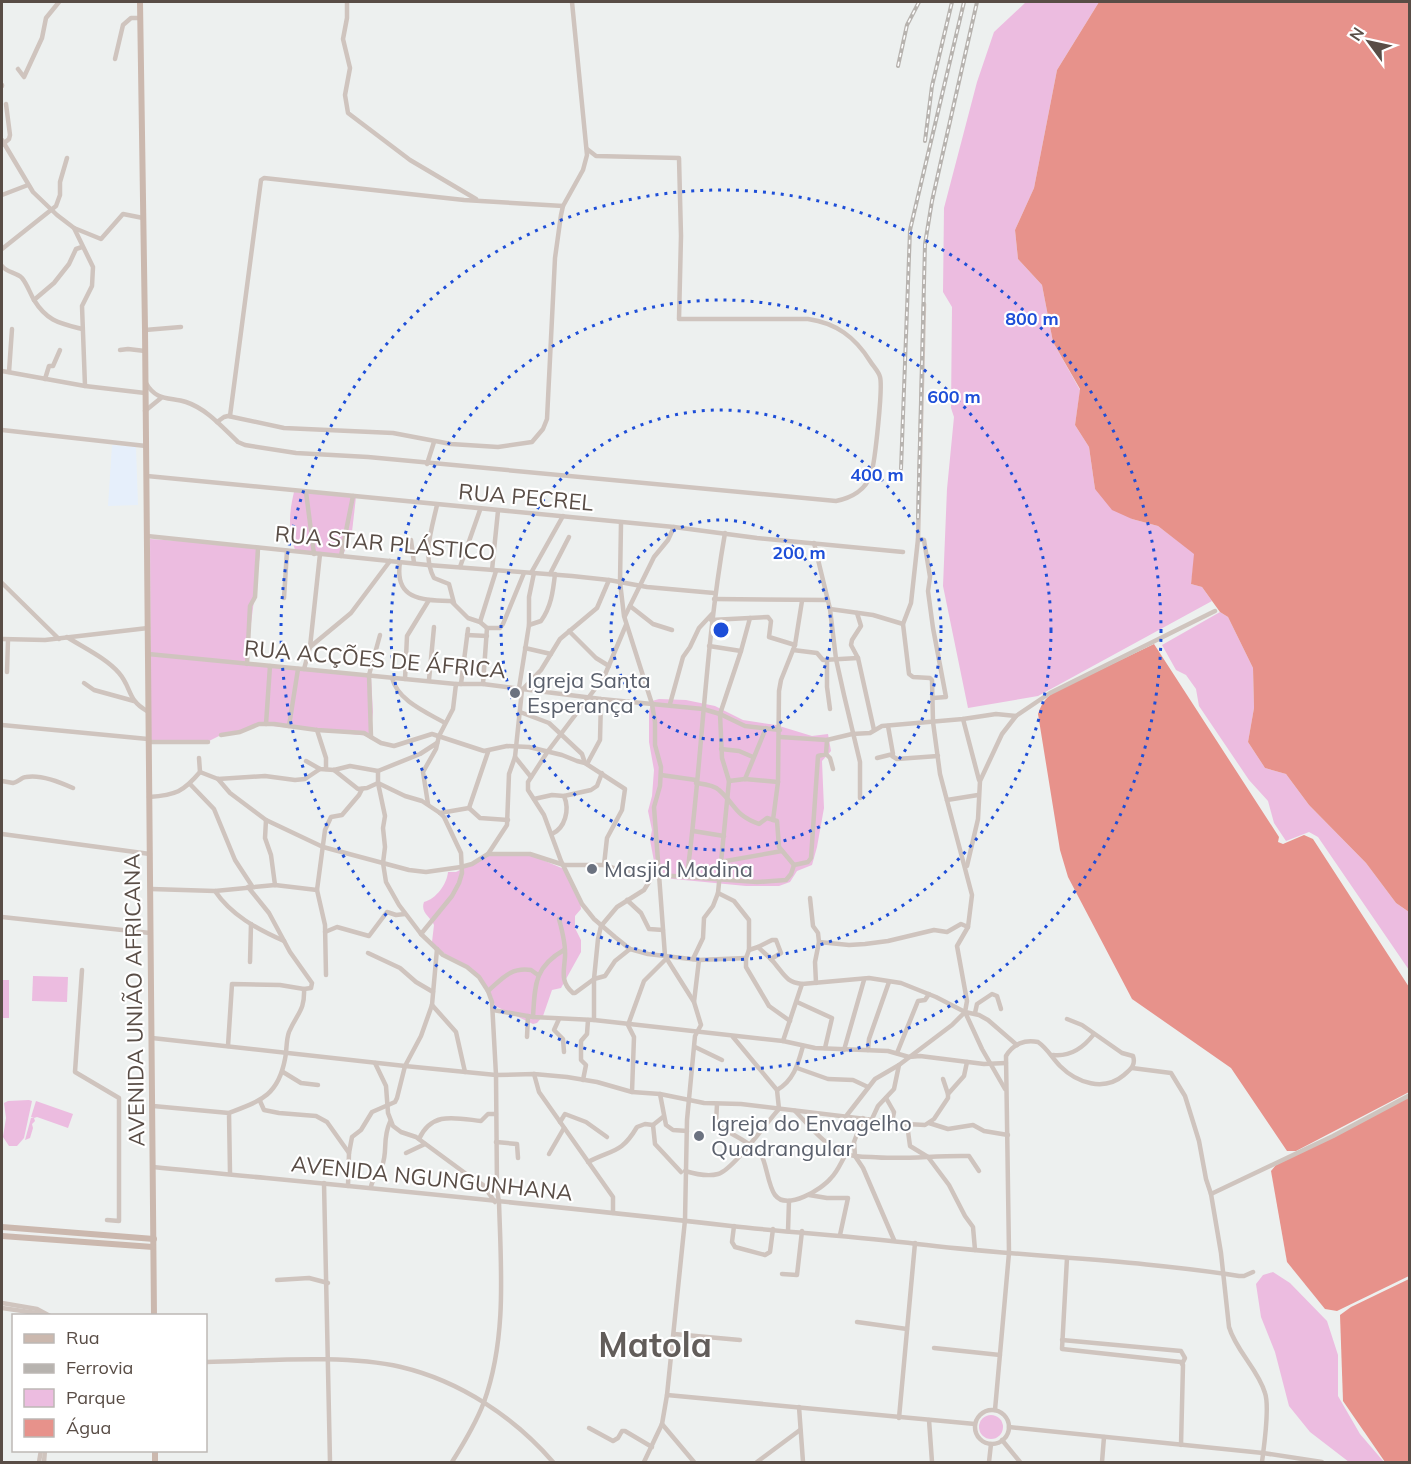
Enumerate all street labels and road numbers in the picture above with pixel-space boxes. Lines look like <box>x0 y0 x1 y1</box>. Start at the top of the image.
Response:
street label: RUA PECREL <box>457 477 595 517</box>
street label: RUA STAR PLÁSTICO <box>274 519 496 567</box>
street label: RUA ACÇÕES DE ÁFRICA <box>243 634 507 684</box>
street label: AVENIDA UNIÃO AFRICANA <box>117 853 151 1147</box>
street label: AVENIDA NGUNGUNHANA <box>290 1149 574 1207</box>

